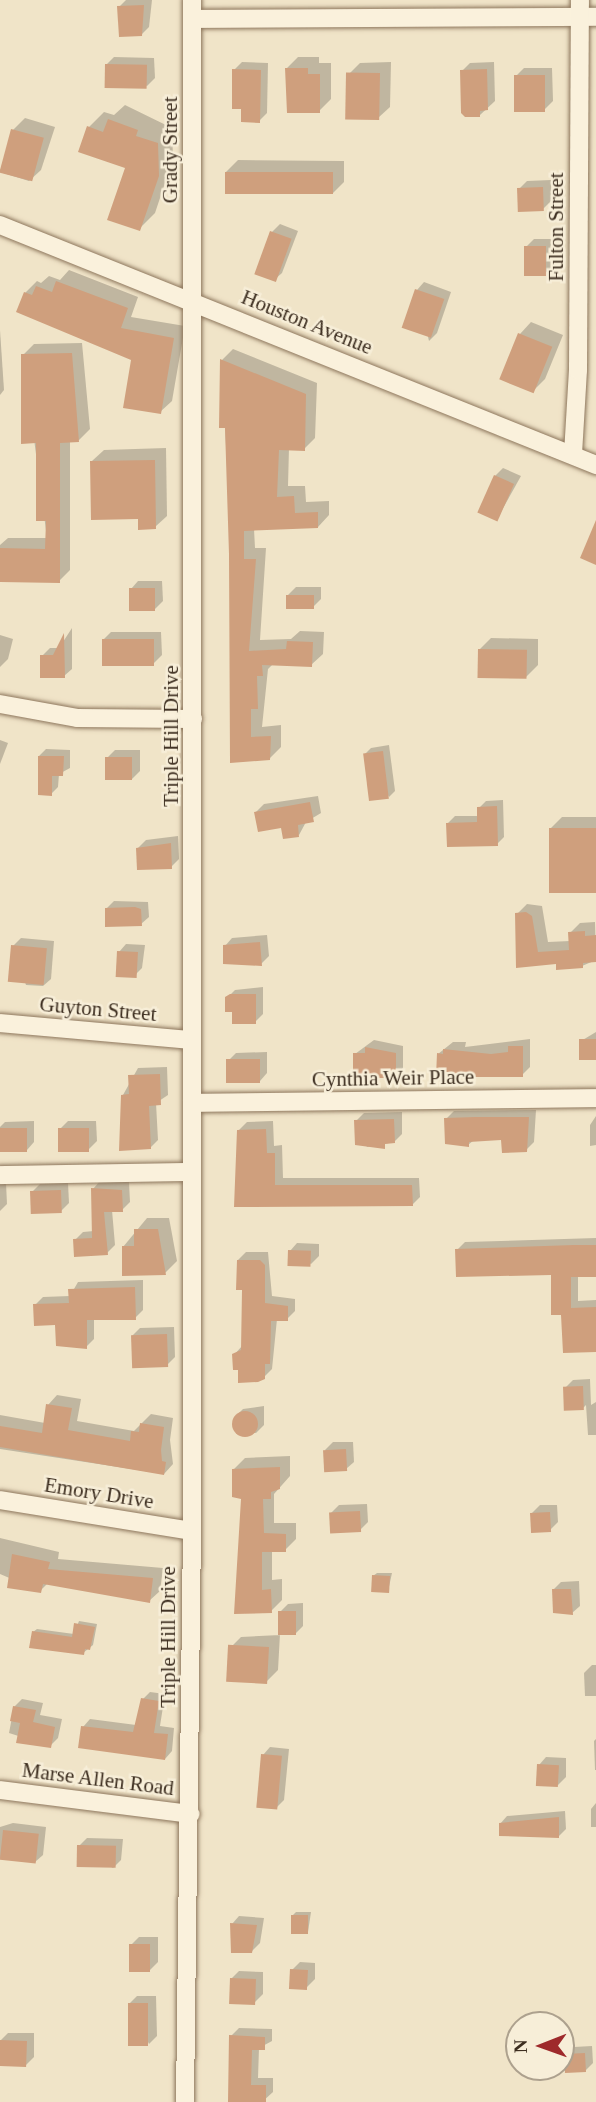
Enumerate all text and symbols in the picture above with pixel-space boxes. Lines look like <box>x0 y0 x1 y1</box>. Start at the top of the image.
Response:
street label: Grady Street <box>157 97 183 203</box>
street label: Fulton Street <box>543 172 569 282</box>
street label: Houston Avenue <box>237 284 377 360</box>
street label: Triple Hill Drive <box>158 665 184 807</box>
street label: Guyton Street <box>39 991 157 1027</box>
street label: Cynthia Weir Place <box>311 1064 475 1092</box>
street label: Emory Drive <box>43 1472 155 1514</box>
street label: Triple Hill Drive <box>155 1566 181 1708</box>
street label: Marse Allen Road <box>20 1757 176 1801</box>
north arrow <box>505 2011 575 2081</box>
text: N <box>510 2039 531 2053</box>

